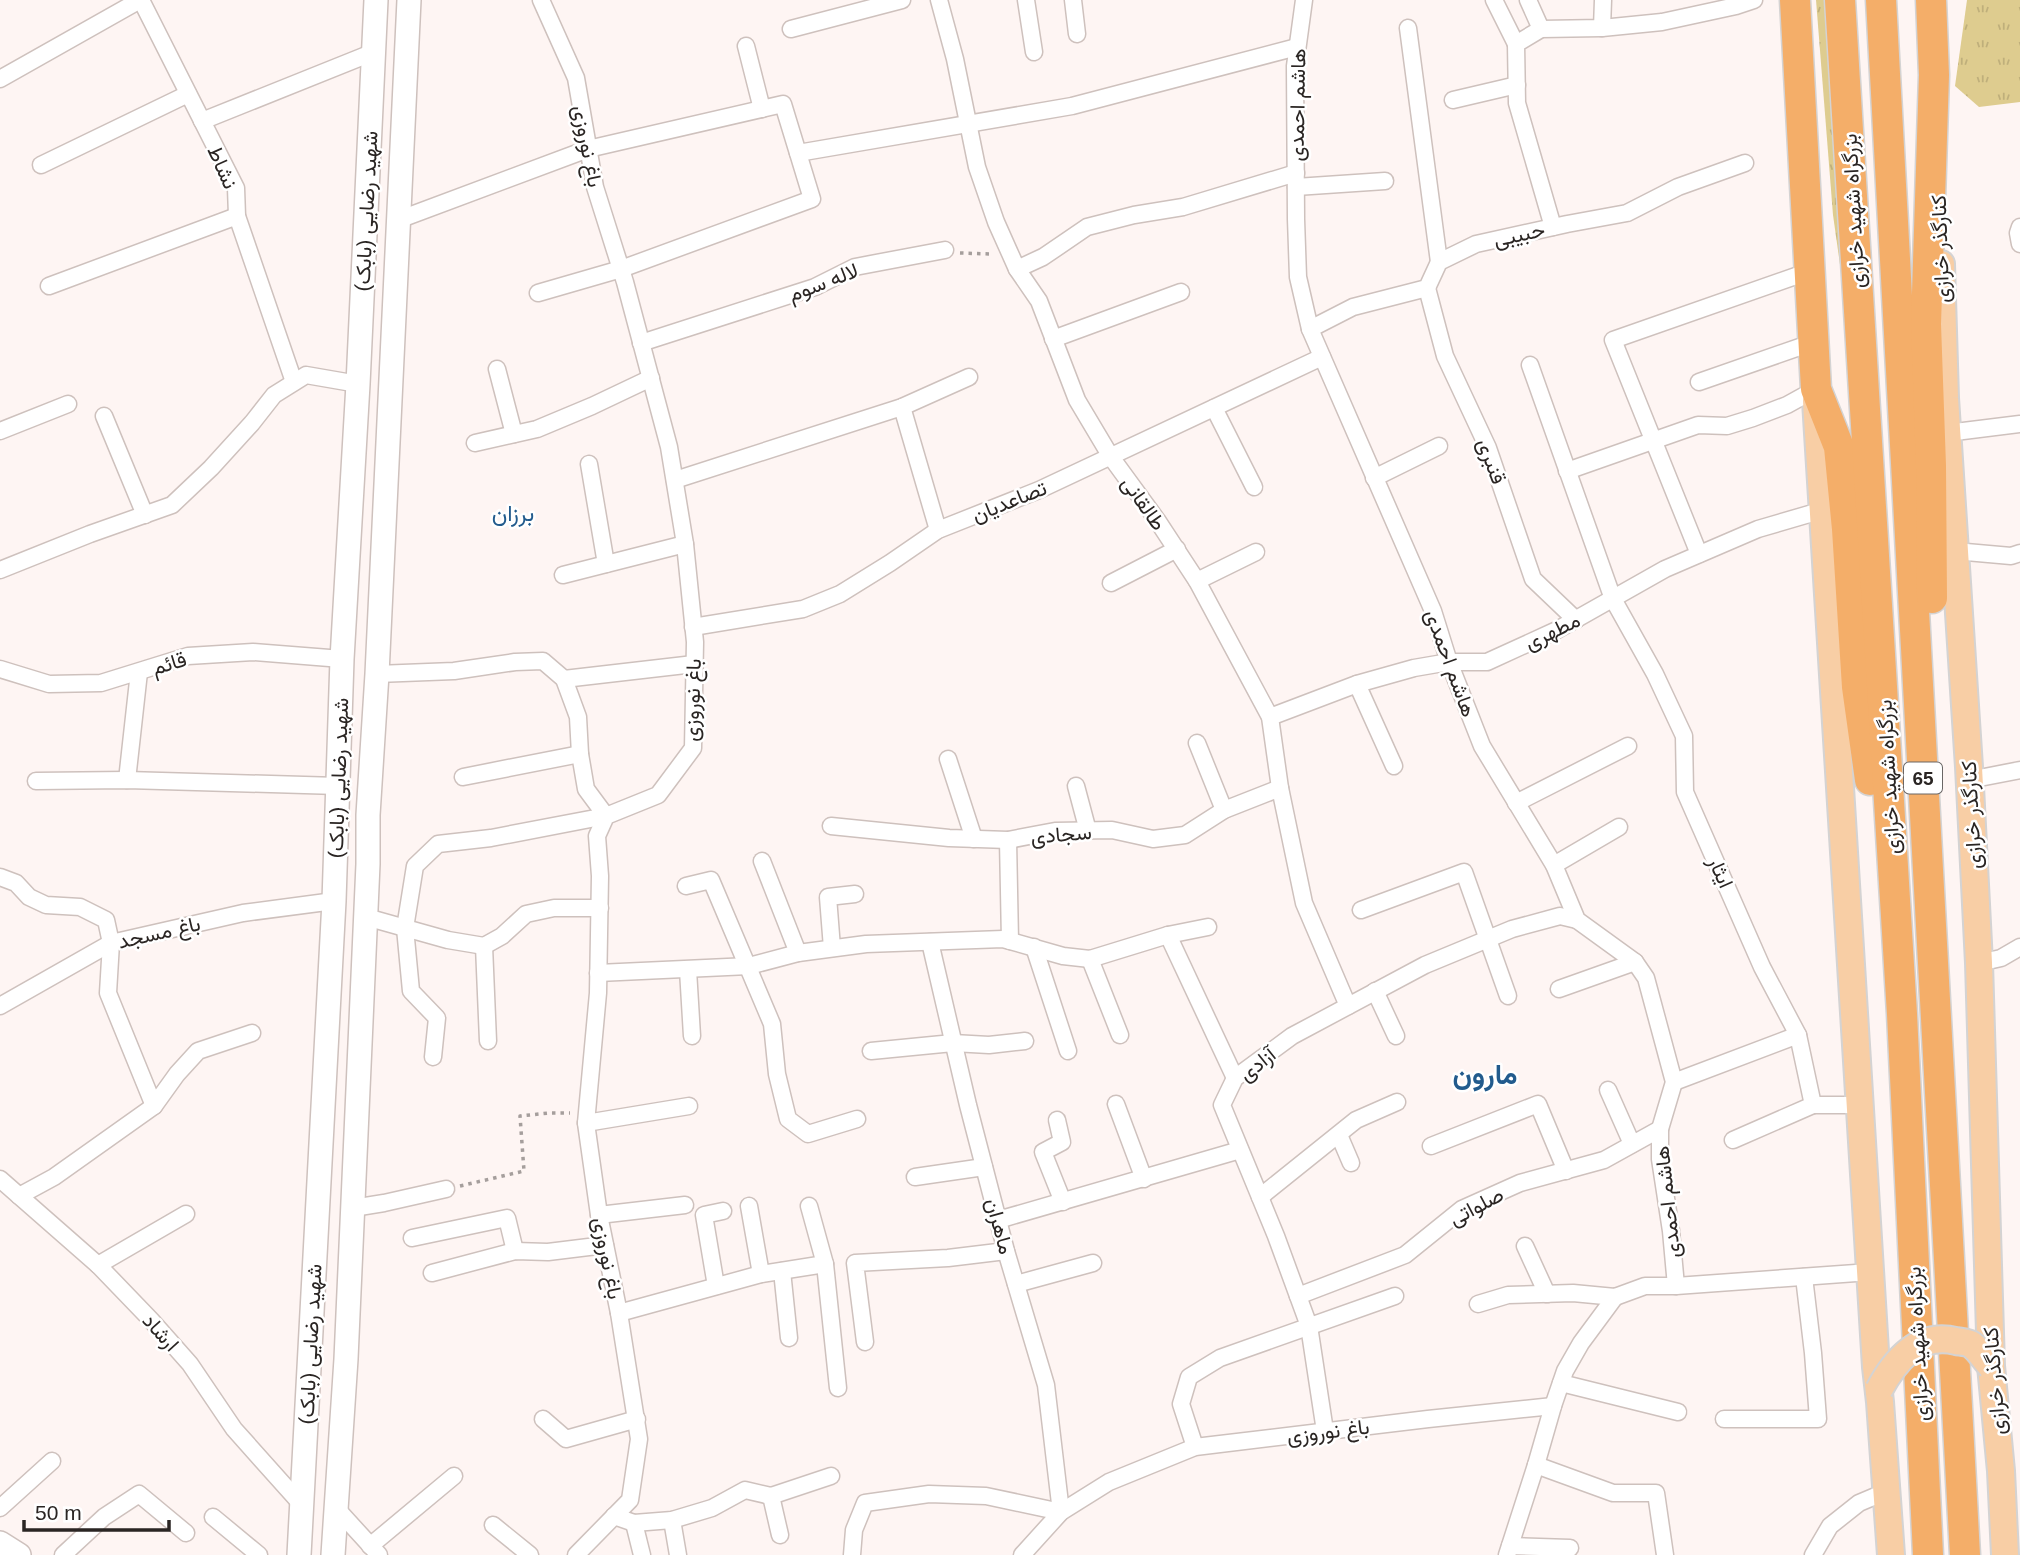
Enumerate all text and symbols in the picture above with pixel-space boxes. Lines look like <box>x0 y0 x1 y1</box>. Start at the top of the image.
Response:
street label: هاشم احمدی <box>1285 48 1312 162</box>
street label: باغ نوروزی <box>566 103 607 190</box>
street label: شهید رضایی (بابک) <box>350 130 384 292</box>
street label: بزرگراه شهید خرازی <box>1837 133 1871 289</box>
street label: نشاط <box>203 142 243 192</box>
street label: کنارگذر خرازی <box>1927 194 1955 304</box>
street label: حبیبی <box>1491 217 1547 252</box>
street label: لاله سوم <box>785 258 862 309</box>
street label: قنبری <box>1471 435 1511 488</box>
street label: طالقانی <box>1116 472 1171 535</box>
street label: تصاعدیان <box>968 476 1050 527</box>
district label: برزان <box>492 500 534 528</box>
street label: هاشم احمدی <box>1418 606 1481 721</box>
street label: مطهری <box>1521 608 1584 656</box>
street label: قائم <box>149 647 190 682</box>
street label: باغ نوروزی <box>679 658 708 742</box>
street label: شهید رضایی (بابک) <box>324 697 354 859</box>
street label: بزرگراه شهید خرازی <box>1872 699 1906 855</box>
street label: کنارگذر خرازی <box>1957 760 1987 870</box>
road number: 65 <box>1904 762 1942 793</box>
street label: سجادی <box>1029 820 1093 849</box>
street label: ایثار <box>1702 852 1738 892</box>
street label: باغ مسجد <box>115 911 203 956</box>
street label: آزادی <box>1234 1041 1283 1087</box>
district label: مارون <box>1452 1059 1518 1092</box>
street label: هاشم احمدی <box>1650 1144 1687 1259</box>
street label: صلواتی <box>1445 1182 1508 1232</box>
street label: ماهران <box>980 1195 1018 1257</box>
street label: باغ نوروزی <box>586 1215 627 1302</box>
street label: شهید رضایی (بابک) <box>294 1263 328 1425</box>
street label: بزرگراه شهید خرازی <box>1901 1266 1935 1422</box>
street label: ارشاد <box>137 1309 184 1357</box>
street label: کنارگذر خرازی <box>1979 1326 2011 1436</box>
street label: باغ نوروزی <box>1285 1415 1371 1450</box>
scale bar <box>24 1488 170 1532</box>
text: 50 m <box>35 1501 82 1524</box>

